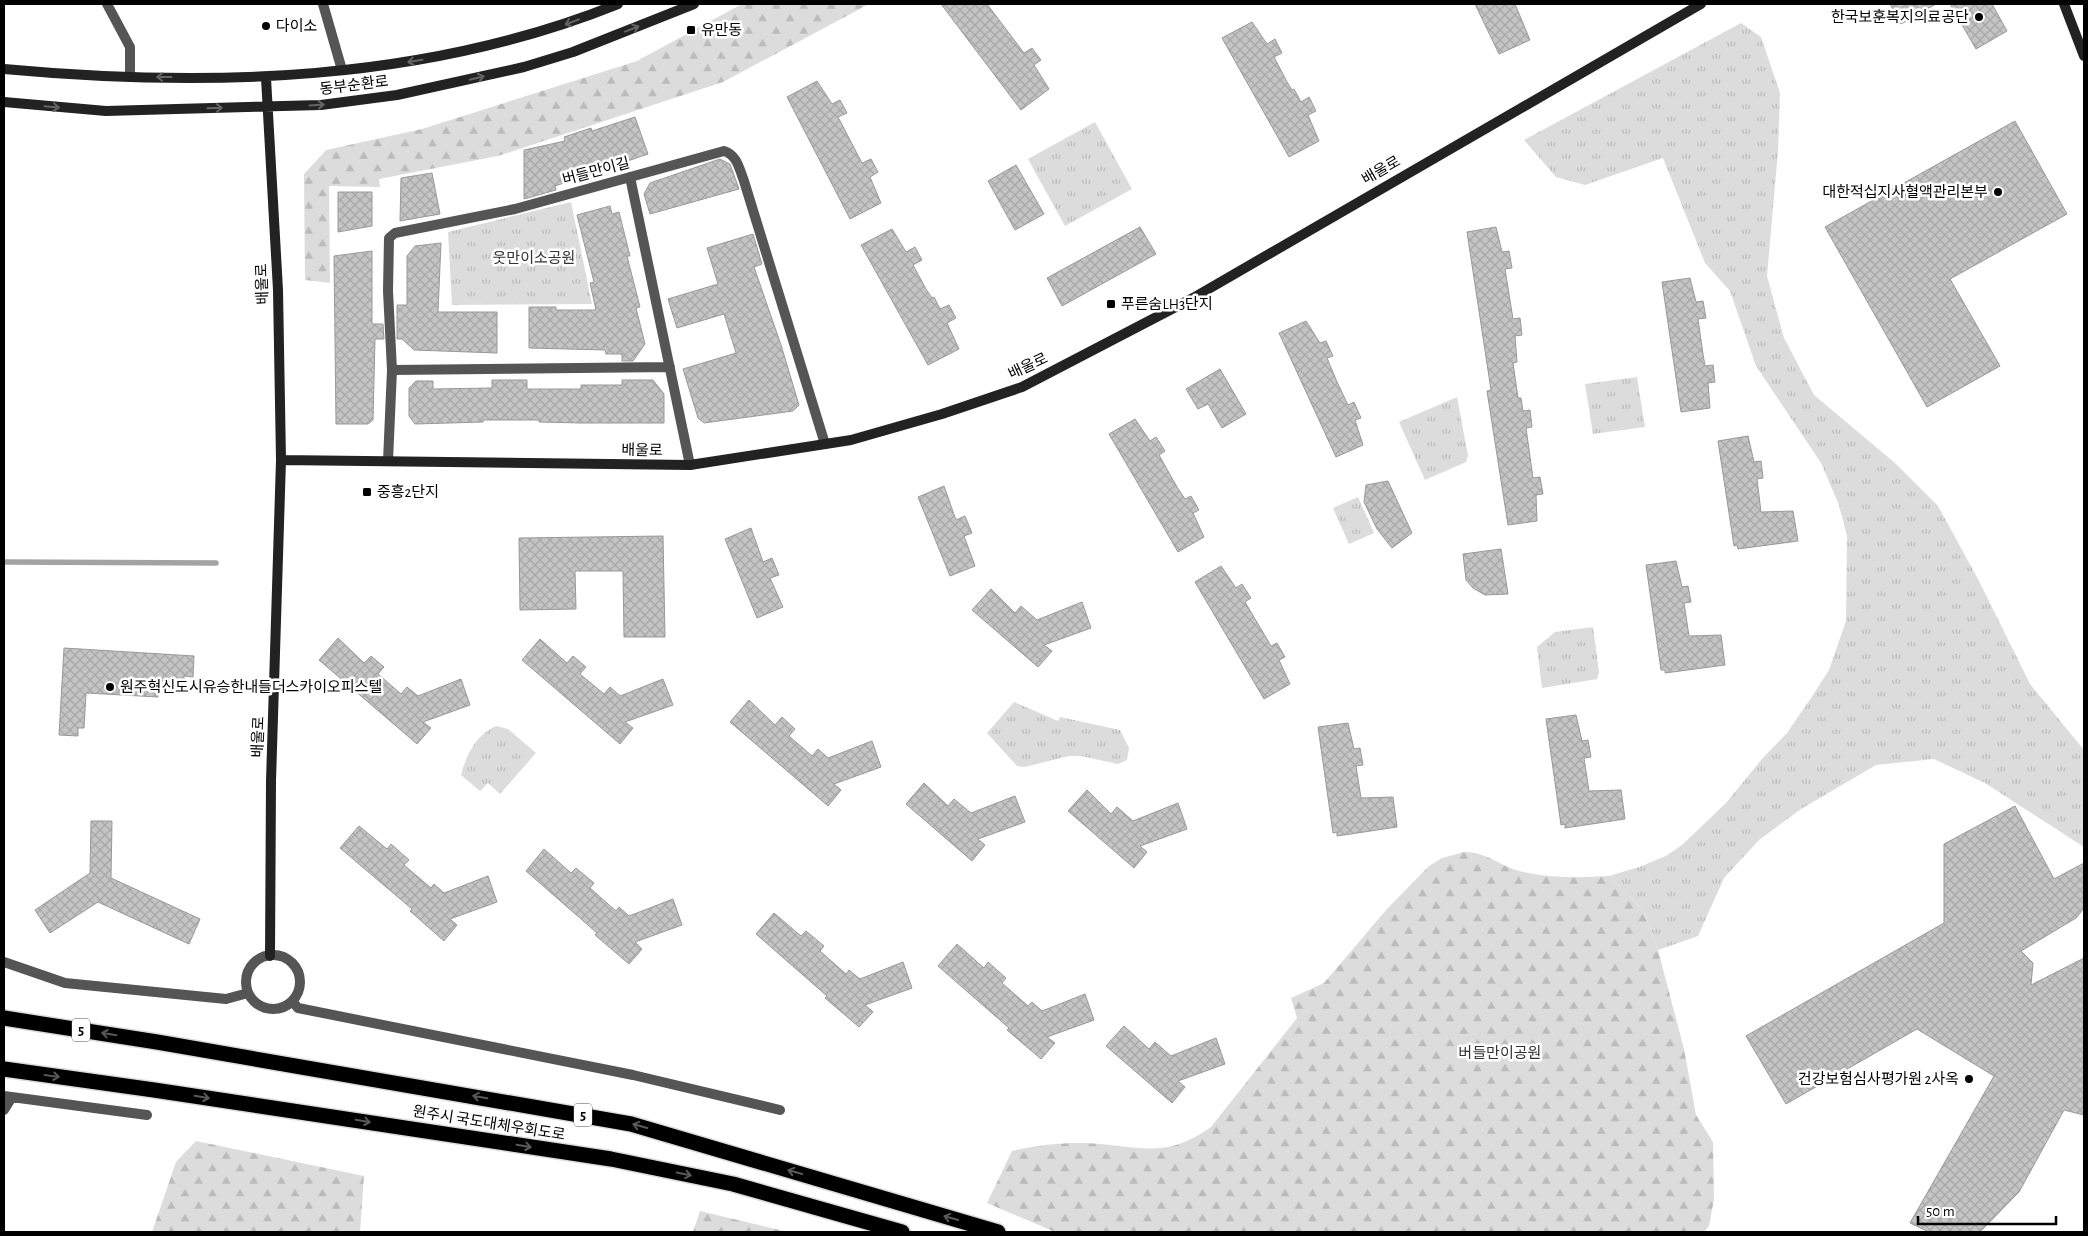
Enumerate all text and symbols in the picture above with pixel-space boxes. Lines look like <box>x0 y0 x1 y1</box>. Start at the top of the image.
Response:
place label: 한국보훈복지의료공단 <box>1831 9 1969 25</box>
marker: 한국보훈복지의료공단 <box>1973 11 1985 23</box>
place label: 다이소 <box>276 18 318 34</box>
one-way arrow <box>565 18 580 27</box>
marker: 다이소 <box>260 20 272 32</box>
place label: 유만동 <box>701 22 742 38</box>
one-way arrow <box>624 24 639 33</box>
marker: 유만동 <box>685 24 697 36</box>
one-way arrow <box>407 56 423 66</box>
street label: 동부순환로 <box>319 72 389 97</box>
one-way arrow <box>157 73 173 82</box>
one-way arrow <box>469 73 485 82</box>
one-way arrow <box>309 100 325 110</box>
one-way arrow <box>44 102 60 111</box>
one-way arrow <box>206 104 222 113</box>
street label: 배울로 <box>1359 153 1403 187</box>
street label: 버들만이길 <box>561 154 631 188</box>
place label: 대한적십지사혈액관리본부 <box>1822 184 1988 200</box>
marker: 대한적십지사혈액관리본부 <box>1992 186 2004 198</box>
park label: 웃만이소공원 <box>493 250 575 266</box>
street label: 배울로 <box>253 263 271 305</box>
place label: 푸른숨LH3단지 <box>1121 296 1213 312</box>
marker: 푸른숨LH3단지 <box>1105 298 1117 310</box>
street label: 배울로 <box>1006 350 1050 382</box>
street label: 배울로 <box>621 442 663 458</box>
place label: 중흥2단지 <box>377 484 439 500</box>
marker: 중흥2단지 <box>361 486 373 498</box>
place label: 원주혁신도시유승한내들더스카이오피스텔 <box>120 679 382 695</box>
marker: 원주혁신도시유승한내들더스카이오피스텔 <box>104 681 116 693</box>
street label: 배울로 <box>249 716 267 758</box>
road number: 5 <box>72 1018 90 1042</box>
one-way arrow <box>101 1029 117 1039</box>
park label: 버들만이공원 <box>1459 1045 1541 1061</box>
one-way arrow <box>44 1071 60 1081</box>
place label: 건강보험심사평가원 2사옥 <box>1798 1071 1959 1087</box>
marker: 건강보험심사평가원 2사옥 <box>1963 1073 1975 1085</box>
one-way arrow <box>194 1092 210 1102</box>
one-way arrow <box>472 1092 488 1102</box>
street label: 원주시 국도대체우회도로 <box>412 1103 566 1143</box>
road number: 5 <box>574 1104 592 1126</box>
one-way arrow <box>355 1117 371 1127</box>
one-way arrow <box>632 1121 648 1131</box>
one-way arrow <box>515 1141 531 1151</box>
one-way arrow <box>788 1167 804 1177</box>
one-way arrow <box>675 1170 691 1179</box>
scale bar <box>1918 1194 2056 1226</box>
text: 50 m <box>1926 1204 1955 1219</box>
one-way arrow <box>944 1213 960 1223</box>

